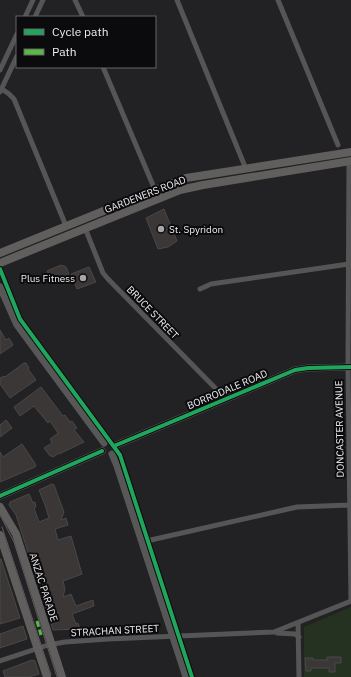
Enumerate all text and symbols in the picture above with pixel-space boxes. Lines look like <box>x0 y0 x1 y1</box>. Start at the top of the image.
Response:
legend <box>16 16 156 68</box>
text: Cycle path <box>52 24 109 39</box>
text: Path <box>52 44 77 59</box>
street label: GARDENERS ROAD <box>103 173 188 216</box>
place label: St. Spyridon <box>169 223 223 236</box>
marker: St. Spyridon <box>156 224 166 234</box>
place label: Plus Fitness <box>21 272 75 285</box>
marker: Plus Fitness <box>78 273 88 283</box>
street label: BRUCE STREET <box>124 283 182 342</box>
street label: BORRODALE ROAD <box>185 367 270 412</box>
street label: DONCASTER AVENUE <box>332 380 347 478</box>
street label: ANZAC PARADE <box>26 551 61 623</box>
street label: STRACHAN STREET <box>71 622 160 639</box>

